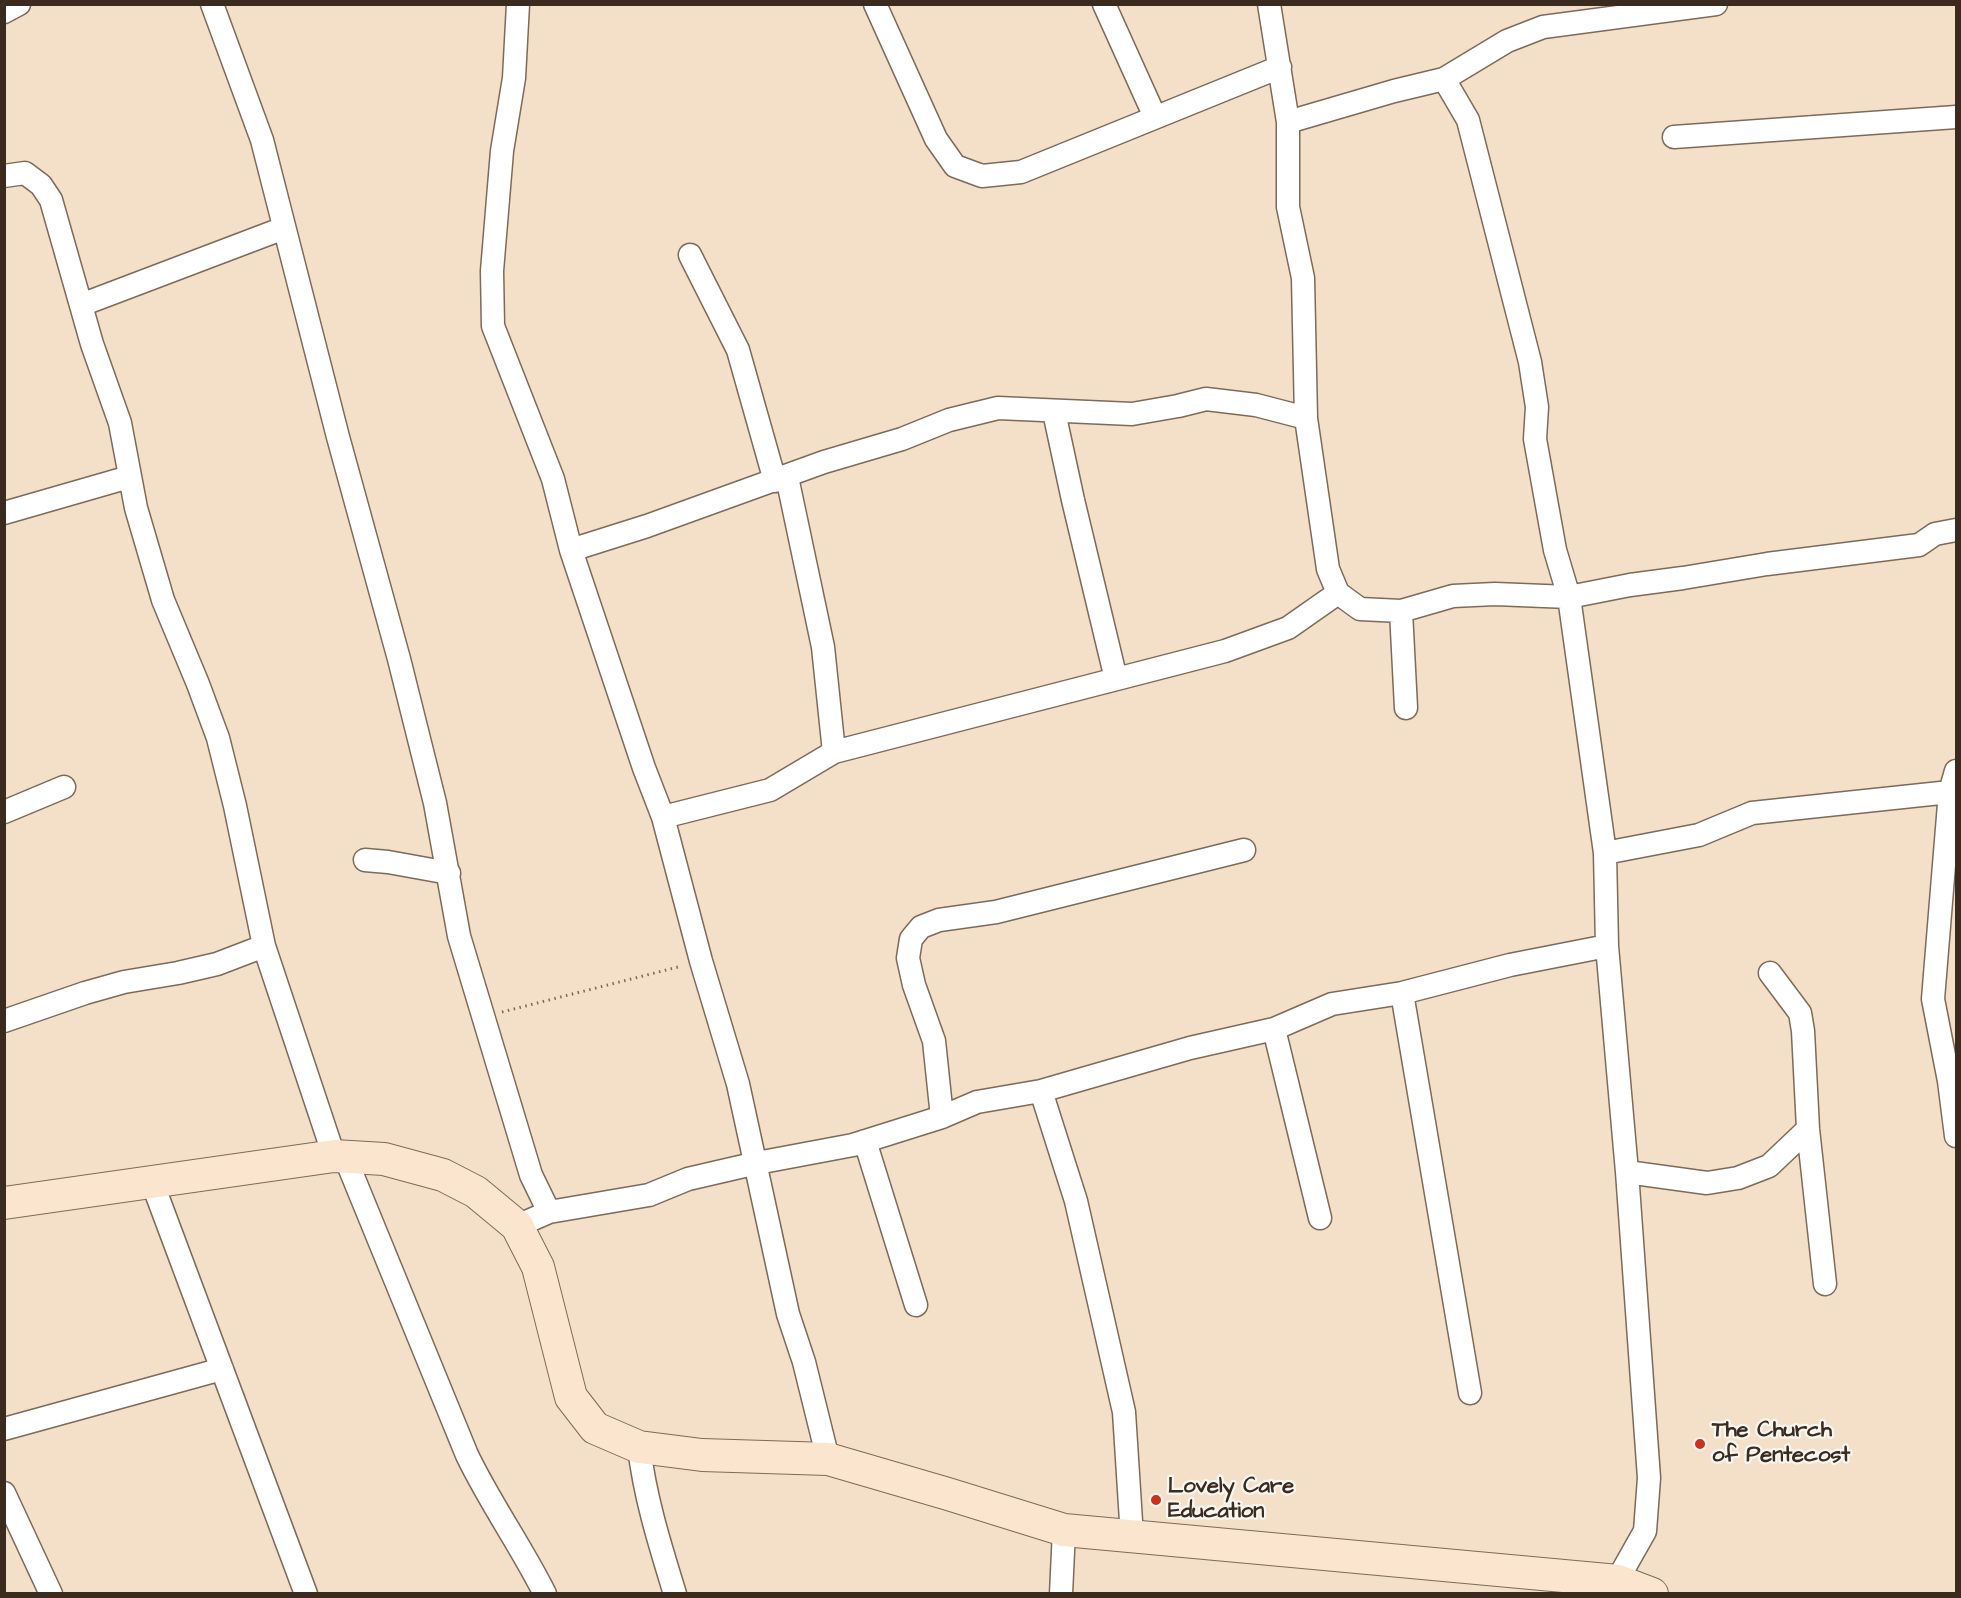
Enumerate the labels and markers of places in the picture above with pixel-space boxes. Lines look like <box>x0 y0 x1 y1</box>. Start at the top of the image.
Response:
place label: The Church of Pentecost <box>1712 1418 1850 1470</box>
marker: The Church of Pentecost <box>1693 1437 1707 1451</box>
place label: Lovely Care Education <box>1168 1474 1294 1526</box>
marker: Lovely Care Education <box>1149 1493 1163 1507</box>

